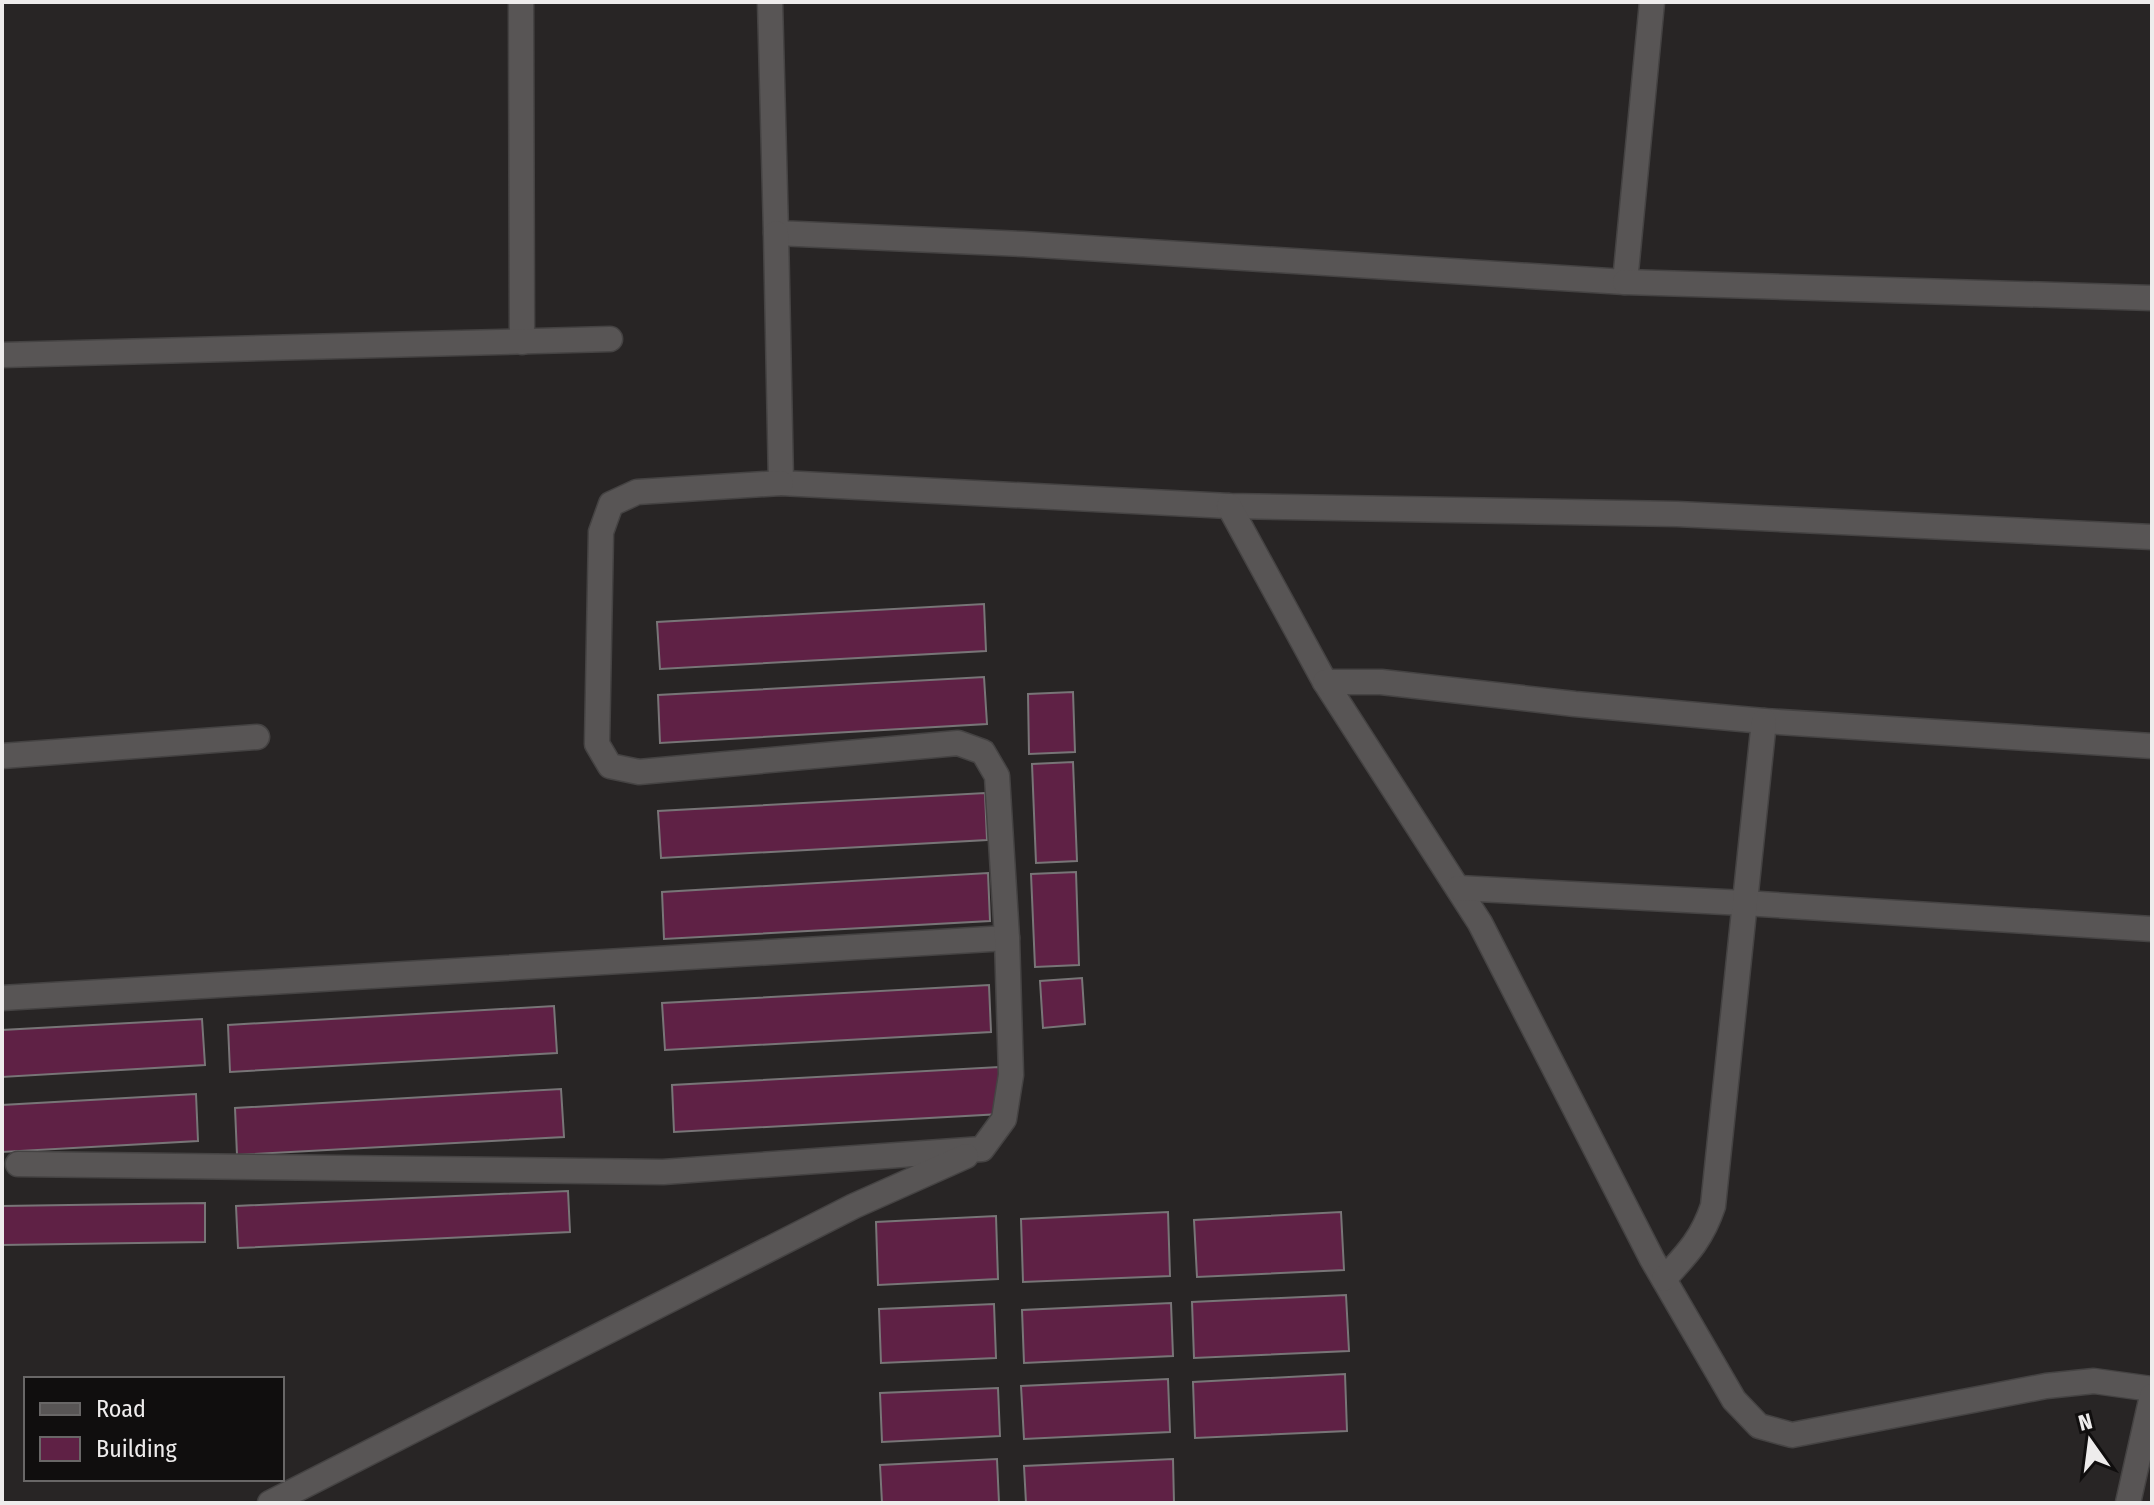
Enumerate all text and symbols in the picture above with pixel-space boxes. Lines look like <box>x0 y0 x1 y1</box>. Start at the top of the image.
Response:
legend <box>24 1377 284 1481</box>
text: Road <box>96 1395 146 1423</box>
north arrow <box>2050 1401 2130 1481</box>
text: N <box>2076 1407 2095 1437</box>
text: Building <box>96 1435 178 1463</box>

